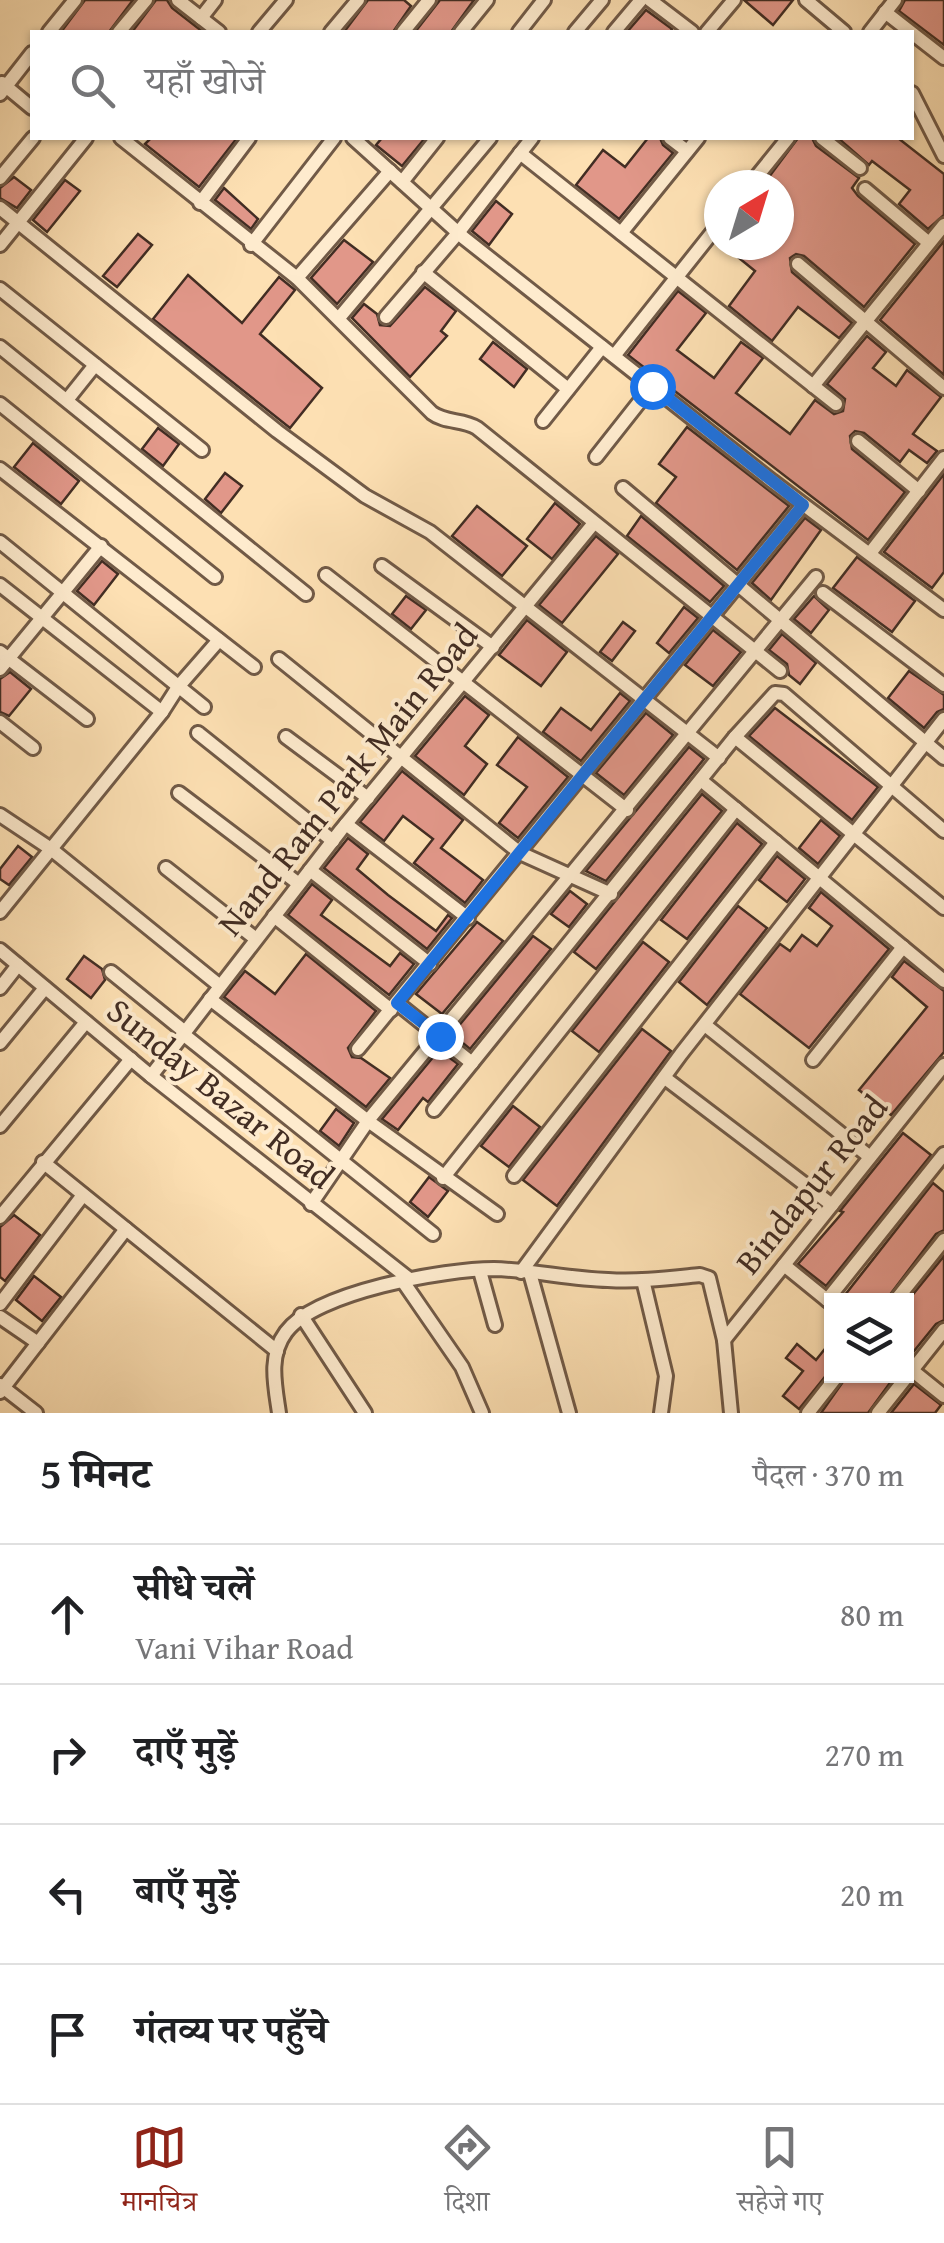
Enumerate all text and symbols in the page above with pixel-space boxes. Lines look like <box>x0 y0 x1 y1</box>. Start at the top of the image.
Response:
search box <box>30 30 914 140</box>
text: यहाँ खोजें <box>145 52 265 108</box>
icon: search <box>65 58 120 113</box>
north arrow <box>704 170 794 260</box>
route start <box>630 364 676 410</box>
street label: Nand Ram Park Main Road <box>205 611 490 946</box>
street label: Sunday Bazar Road <box>96 985 346 1201</box>
route end <box>418 1014 464 1060</box>
street label: Bindapur Road <box>723 1083 900 1285</box>
map controls <box>824 1293 914 1383</box>
button: layers <box>824 1293 914 1383</box>
text: 5 मिनट <box>40 1442 151 1503</box>
text: पैदल · 370 m <box>753 1451 904 1498</box>
text: सीधे चलें <box>135 1558 254 1614</box>
icon: ahead <box>40 1587 95 1642</box>
text: 80 m <box>840 1591 904 1638</box>
text: Vani Vihar Road <box>135 1624 353 1671</box>
text: दाएँ मुड़ें <box>135 1721 236 1777</box>
icon: right <box>40 1727 95 1782</box>
text: 270 m <box>825 1731 904 1778</box>
text: बाएँ मुड़ें <box>135 1861 238 1917</box>
icon: left <box>40 1867 95 1922</box>
text: 20 m <box>840 1871 904 1918</box>
text: गंतव्य पर पहुँचे <box>135 2001 328 2057</box>
icon: arrive <box>40 2007 95 2062</box>
tab: मानचित्र <box>121 2120 197 2229</box>
tab: दिशा <box>440 2120 495 2229</box>
tab: सहेजे गए <box>737 2120 823 2229</box>

